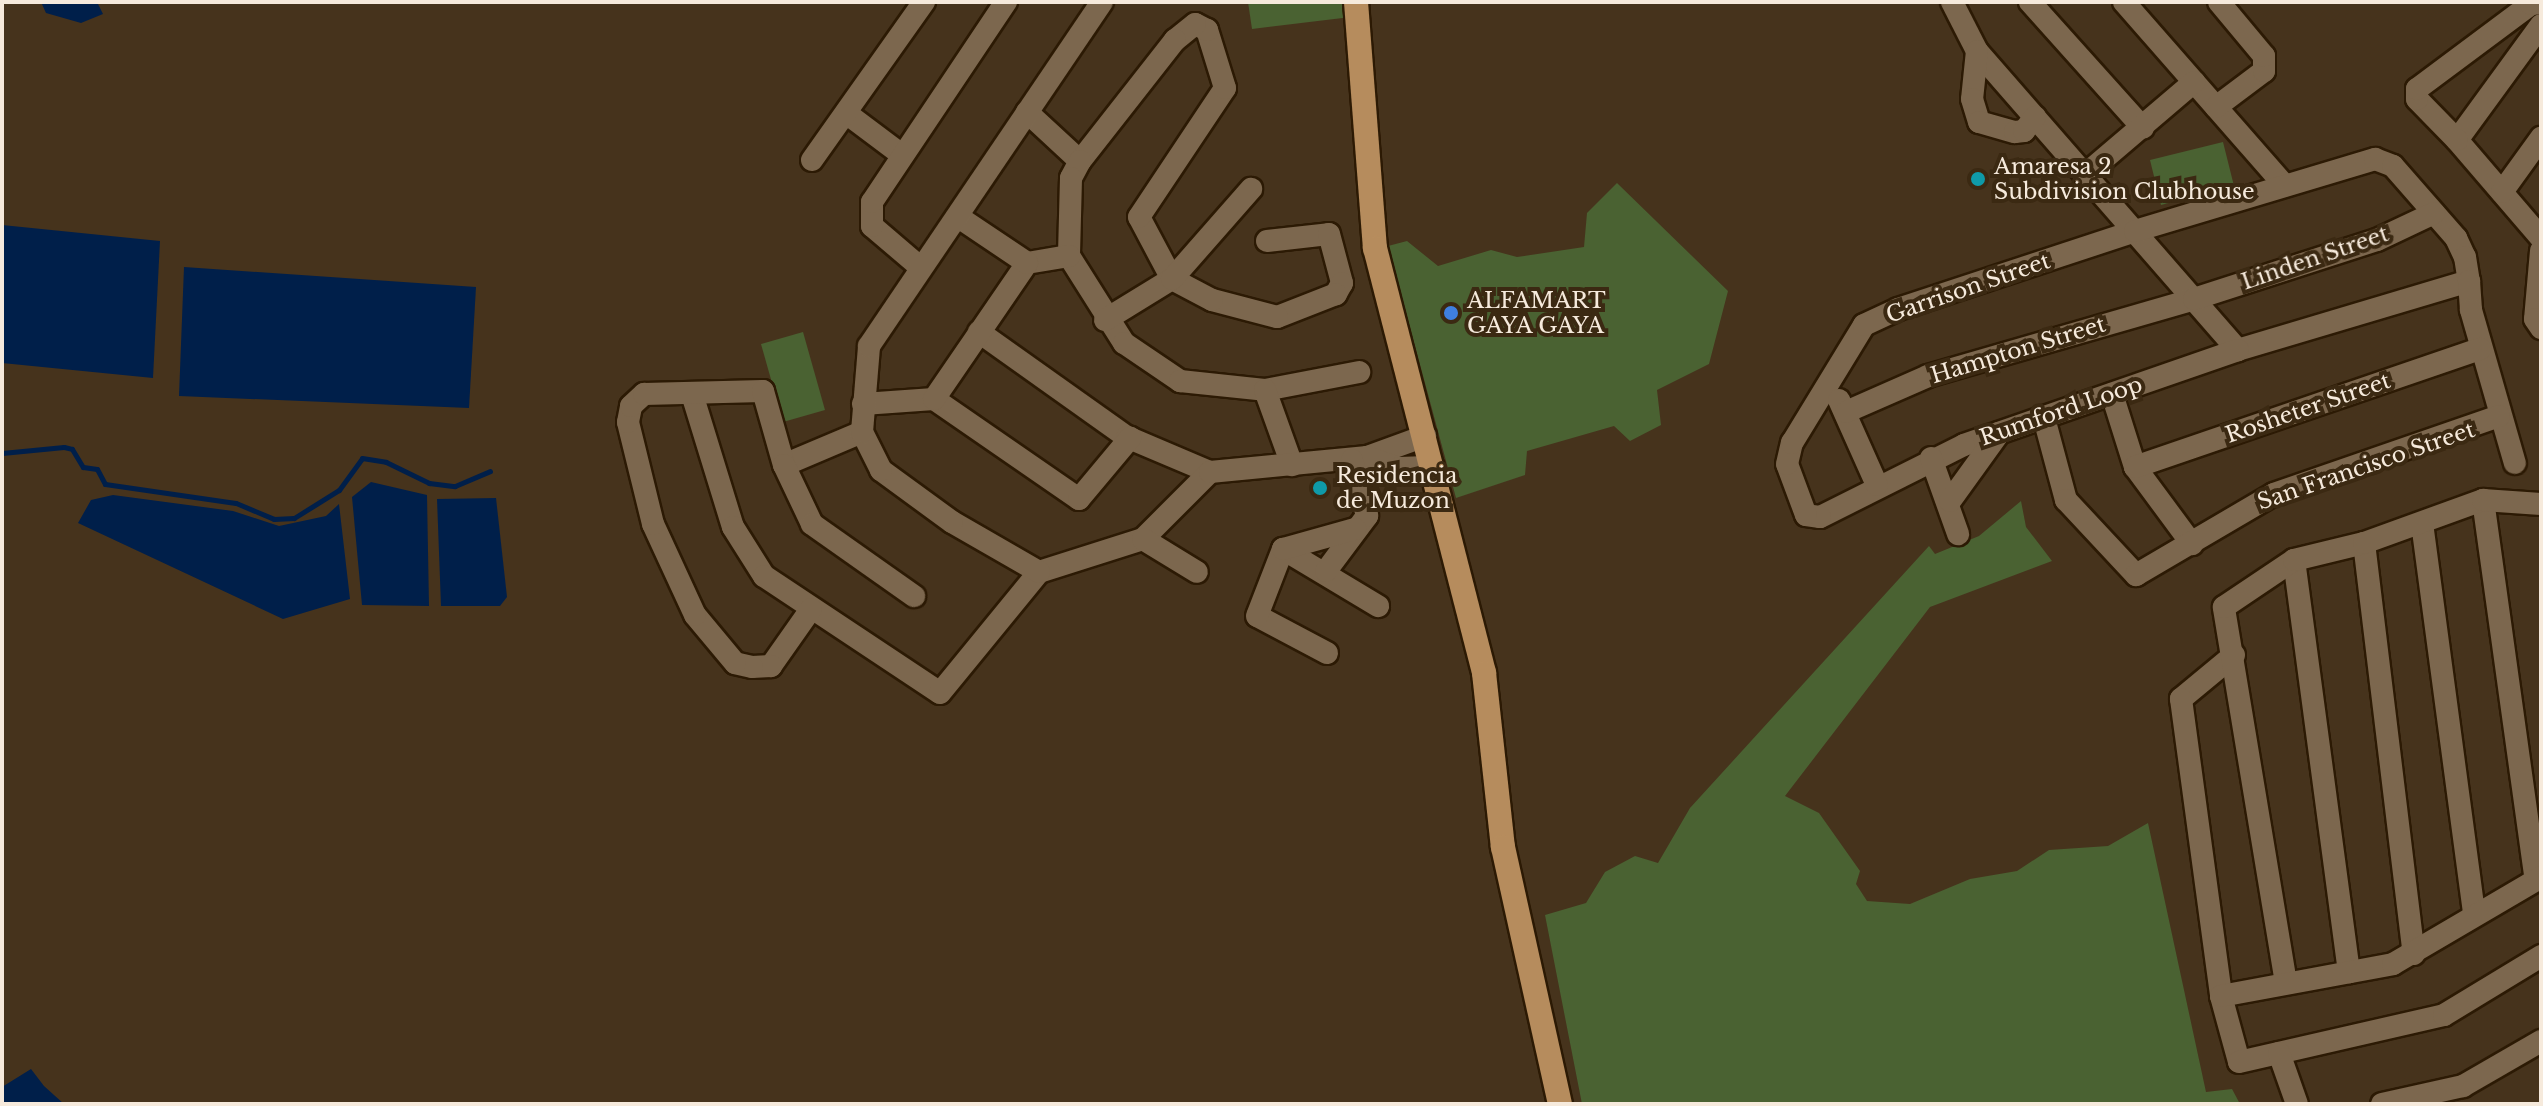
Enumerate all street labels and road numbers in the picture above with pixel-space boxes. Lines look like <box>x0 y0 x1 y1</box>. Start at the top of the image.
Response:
street label: Linden Street <box>2238 220 2392 296</box>
street label: Garrison Street <box>1882 248 2054 328</box>
street label: Hampton Street <box>1927 311 2109 389</box>
street label: Rosheter Street <box>2222 367 2394 449</box>
street label: Rumford Loop <box>1976 371 2146 451</box>
street label: San Francisco Street <box>2254 416 2478 516</box>

